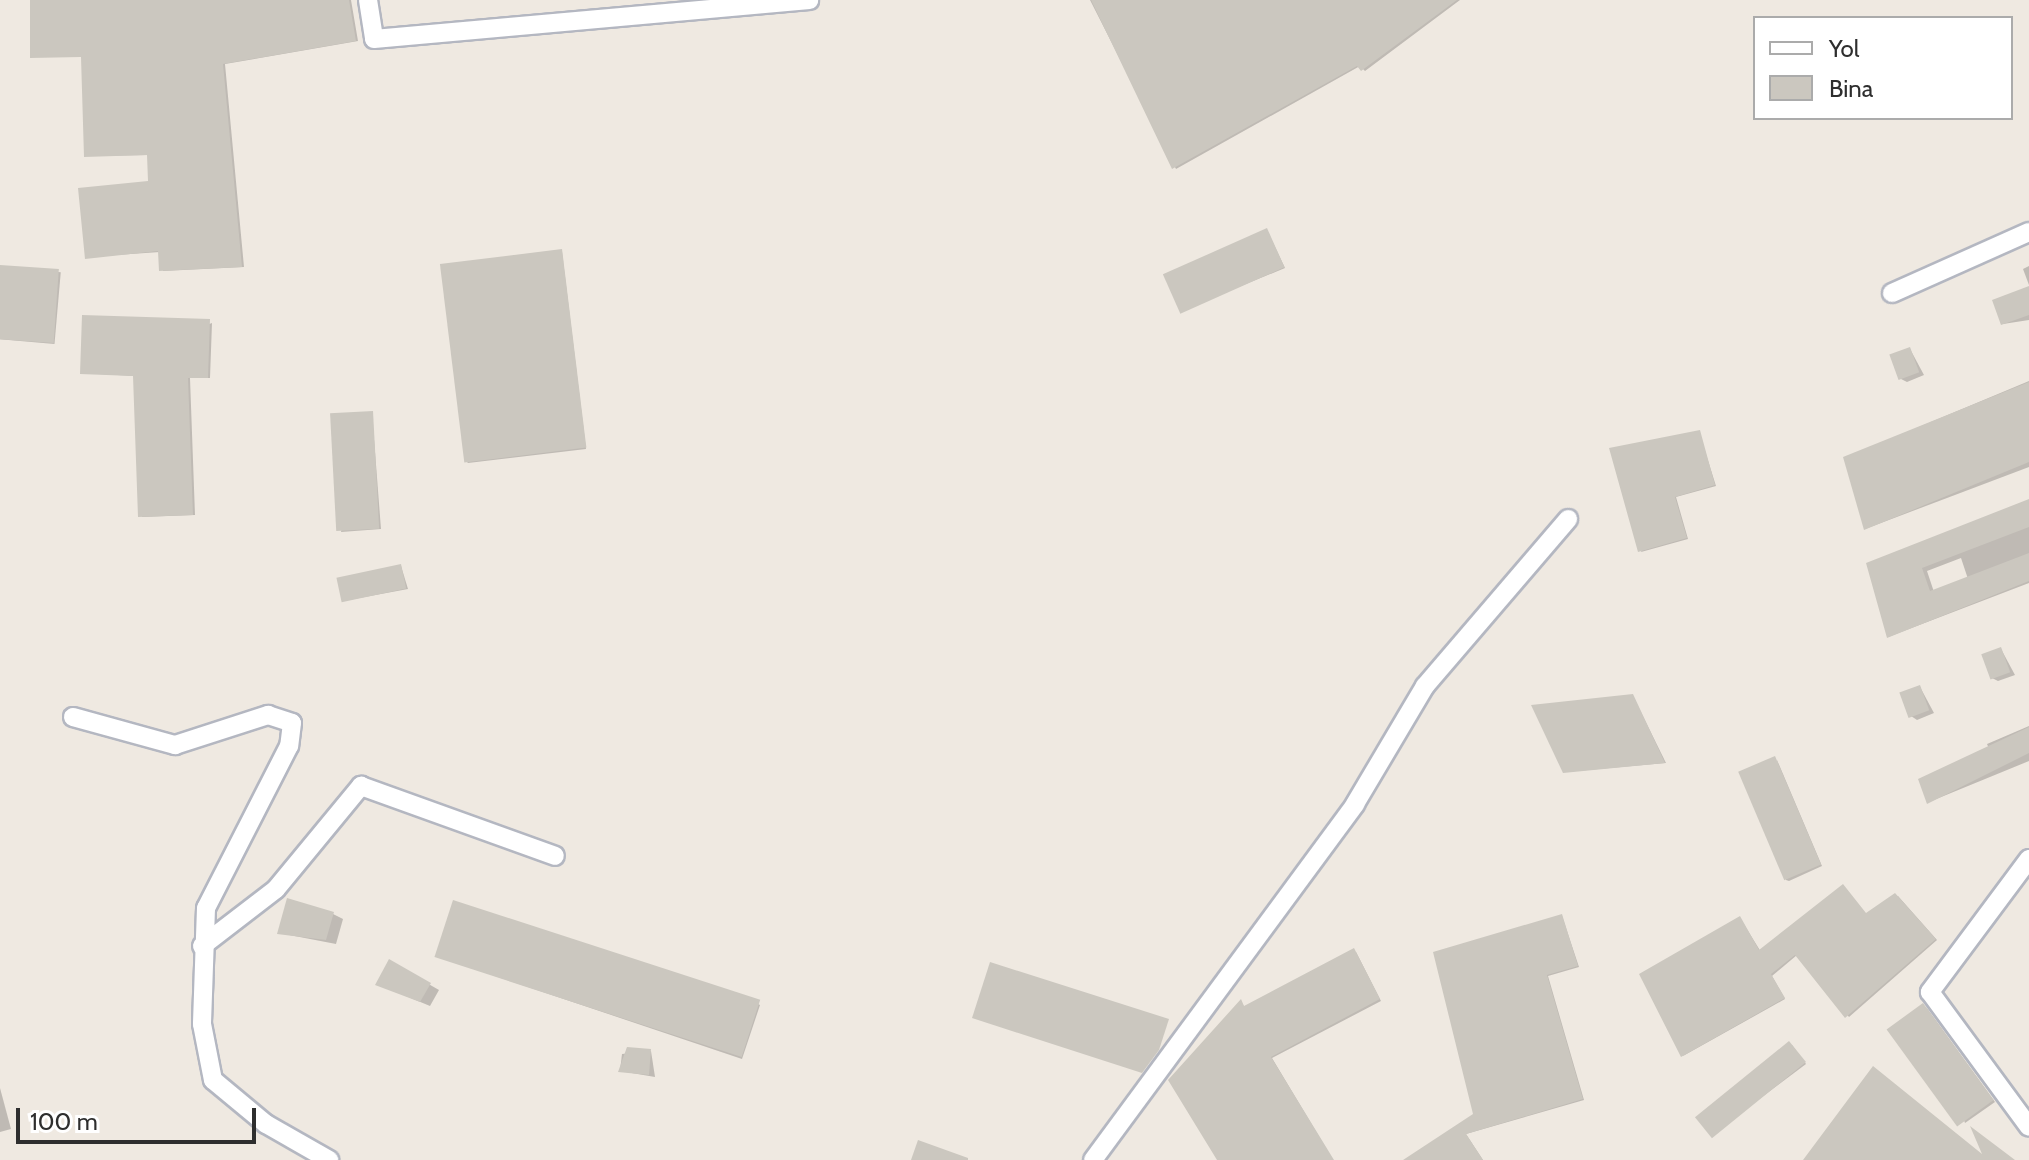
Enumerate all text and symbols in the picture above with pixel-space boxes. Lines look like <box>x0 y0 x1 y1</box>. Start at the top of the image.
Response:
legend <box>1753 16 2013 120</box>
text: Yol <box>1829 34 1859 63</box>
text: Bina <box>1829 74 1873 103</box>
scale bar <box>20 1092 260 1142</box>
text: 100 m <box>30 1107 98 1136</box>

